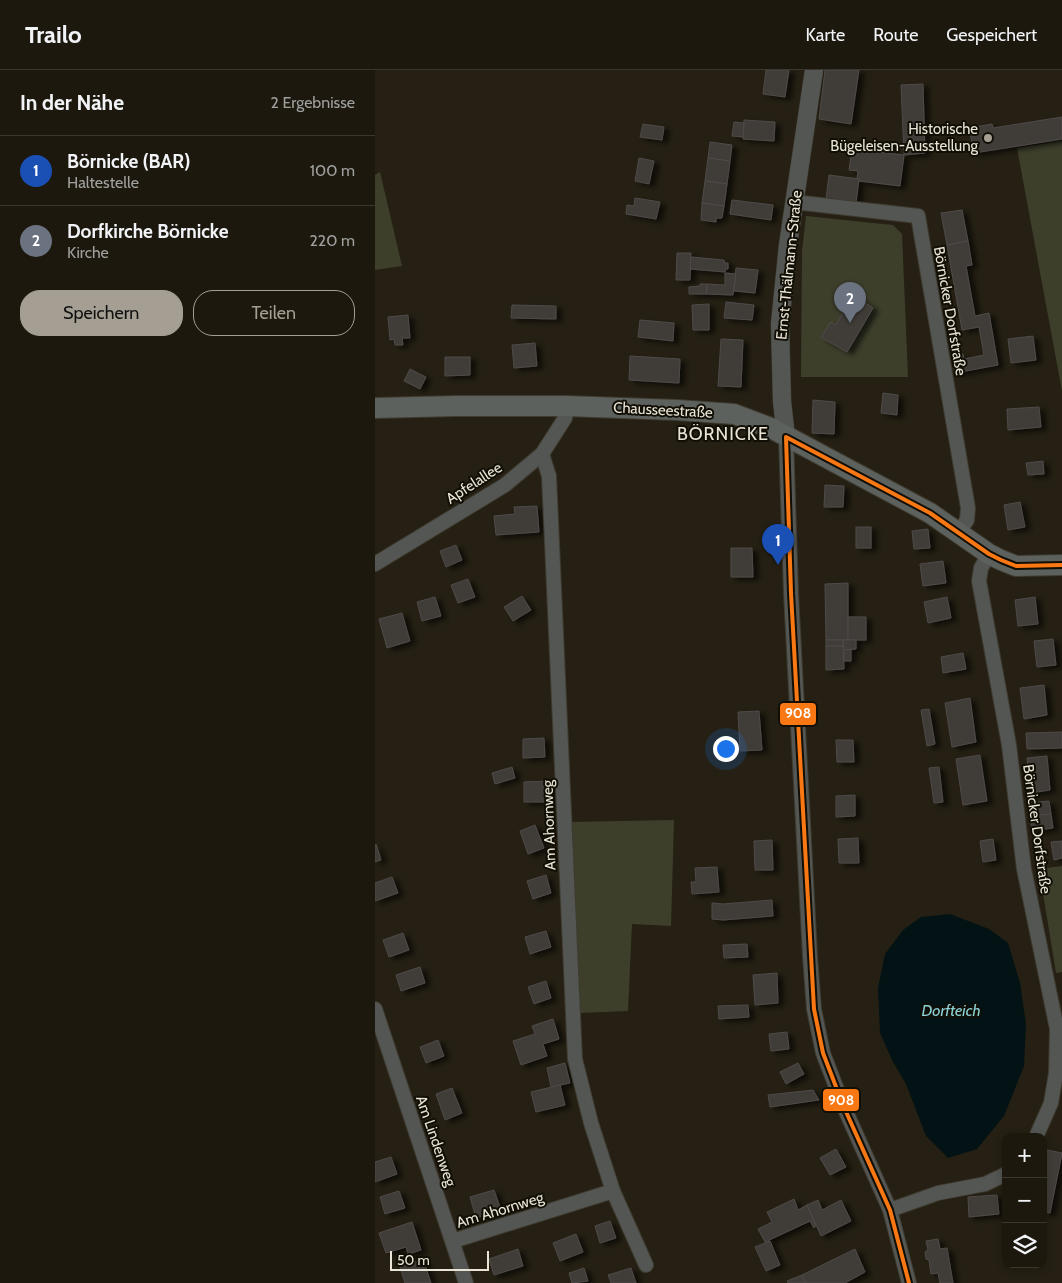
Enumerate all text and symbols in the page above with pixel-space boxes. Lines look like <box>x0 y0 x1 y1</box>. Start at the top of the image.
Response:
text: Trailo <box>25 20 82 49</box>
text: Karte <box>806 24 845 46</box>
text: Route <box>873 24 918 46</box>
text: Gespeichert <box>946 24 1037 46</box>
text: In der Nähe <box>20 90 124 115</box>
text: 2 Ergebnisse <box>271 93 355 112</box>
place label: Historische Bügeleisen-Ausstellung <box>830 120 979 155</box>
marker: Historische Bügeleisen-Ausstellung <box>982 132 994 144</box>
text: Börnicke (BAR) <box>67 150 190 173</box>
text: 1 <box>33 161 39 180</box>
text: 100 m <box>310 161 355 180</box>
text: Haltestelle <box>67 173 139 192</box>
street label: Ernst-Thälmann-Straße <box>772 189 806 341</box>
text: Dorfkirche Börnicke <box>67 220 228 243</box>
text: 2 <box>32 231 40 250</box>
text: 220 m <box>309 231 355 250</box>
text: Kirche <box>67 243 109 262</box>
street label: Börnicker Dorfstraße <box>930 245 970 377</box>
pin: 2 <box>834 282 866 323</box>
button: Speichern <box>20 290 183 336</box>
button: Teilen <box>193 290 355 336</box>
street label: Chausseestraße <box>613 398 714 422</box>
district label: BÖRNICKE <box>677 423 769 445</box>
street label: Apfelallee <box>443 458 506 508</box>
pin: 1 <box>762 524 794 565</box>
line badge: 908 <box>779 702 817 726</box>
text: 908 <box>785 704 811 722</box>
your location <box>713 736 739 762</box>
street label: Börnicker Dorfstraße <box>1019 763 1055 895</box>
street label: Am Ahornweg <box>538 779 560 870</box>
water label: Dorfteich <box>921 1001 981 1020</box>
line badge: 908 <box>822 1088 860 1112</box>
text: 908 <box>828 1091 854 1109</box>
street label: Am Lindenweg <box>412 1093 460 1189</box>
map controls <box>1002 1133 1047 1268</box>
button: + <box>1002 1133 1047 1178</box>
button: − <box>1002 1178 1047 1223</box>
street label: Am Ahornweg <box>454 1188 546 1232</box>
button: layers <box>1002 1223 1047 1268</box>
scale bar <box>390 1248 489 1271</box>
text: 50 m <box>397 1251 430 1269</box>

